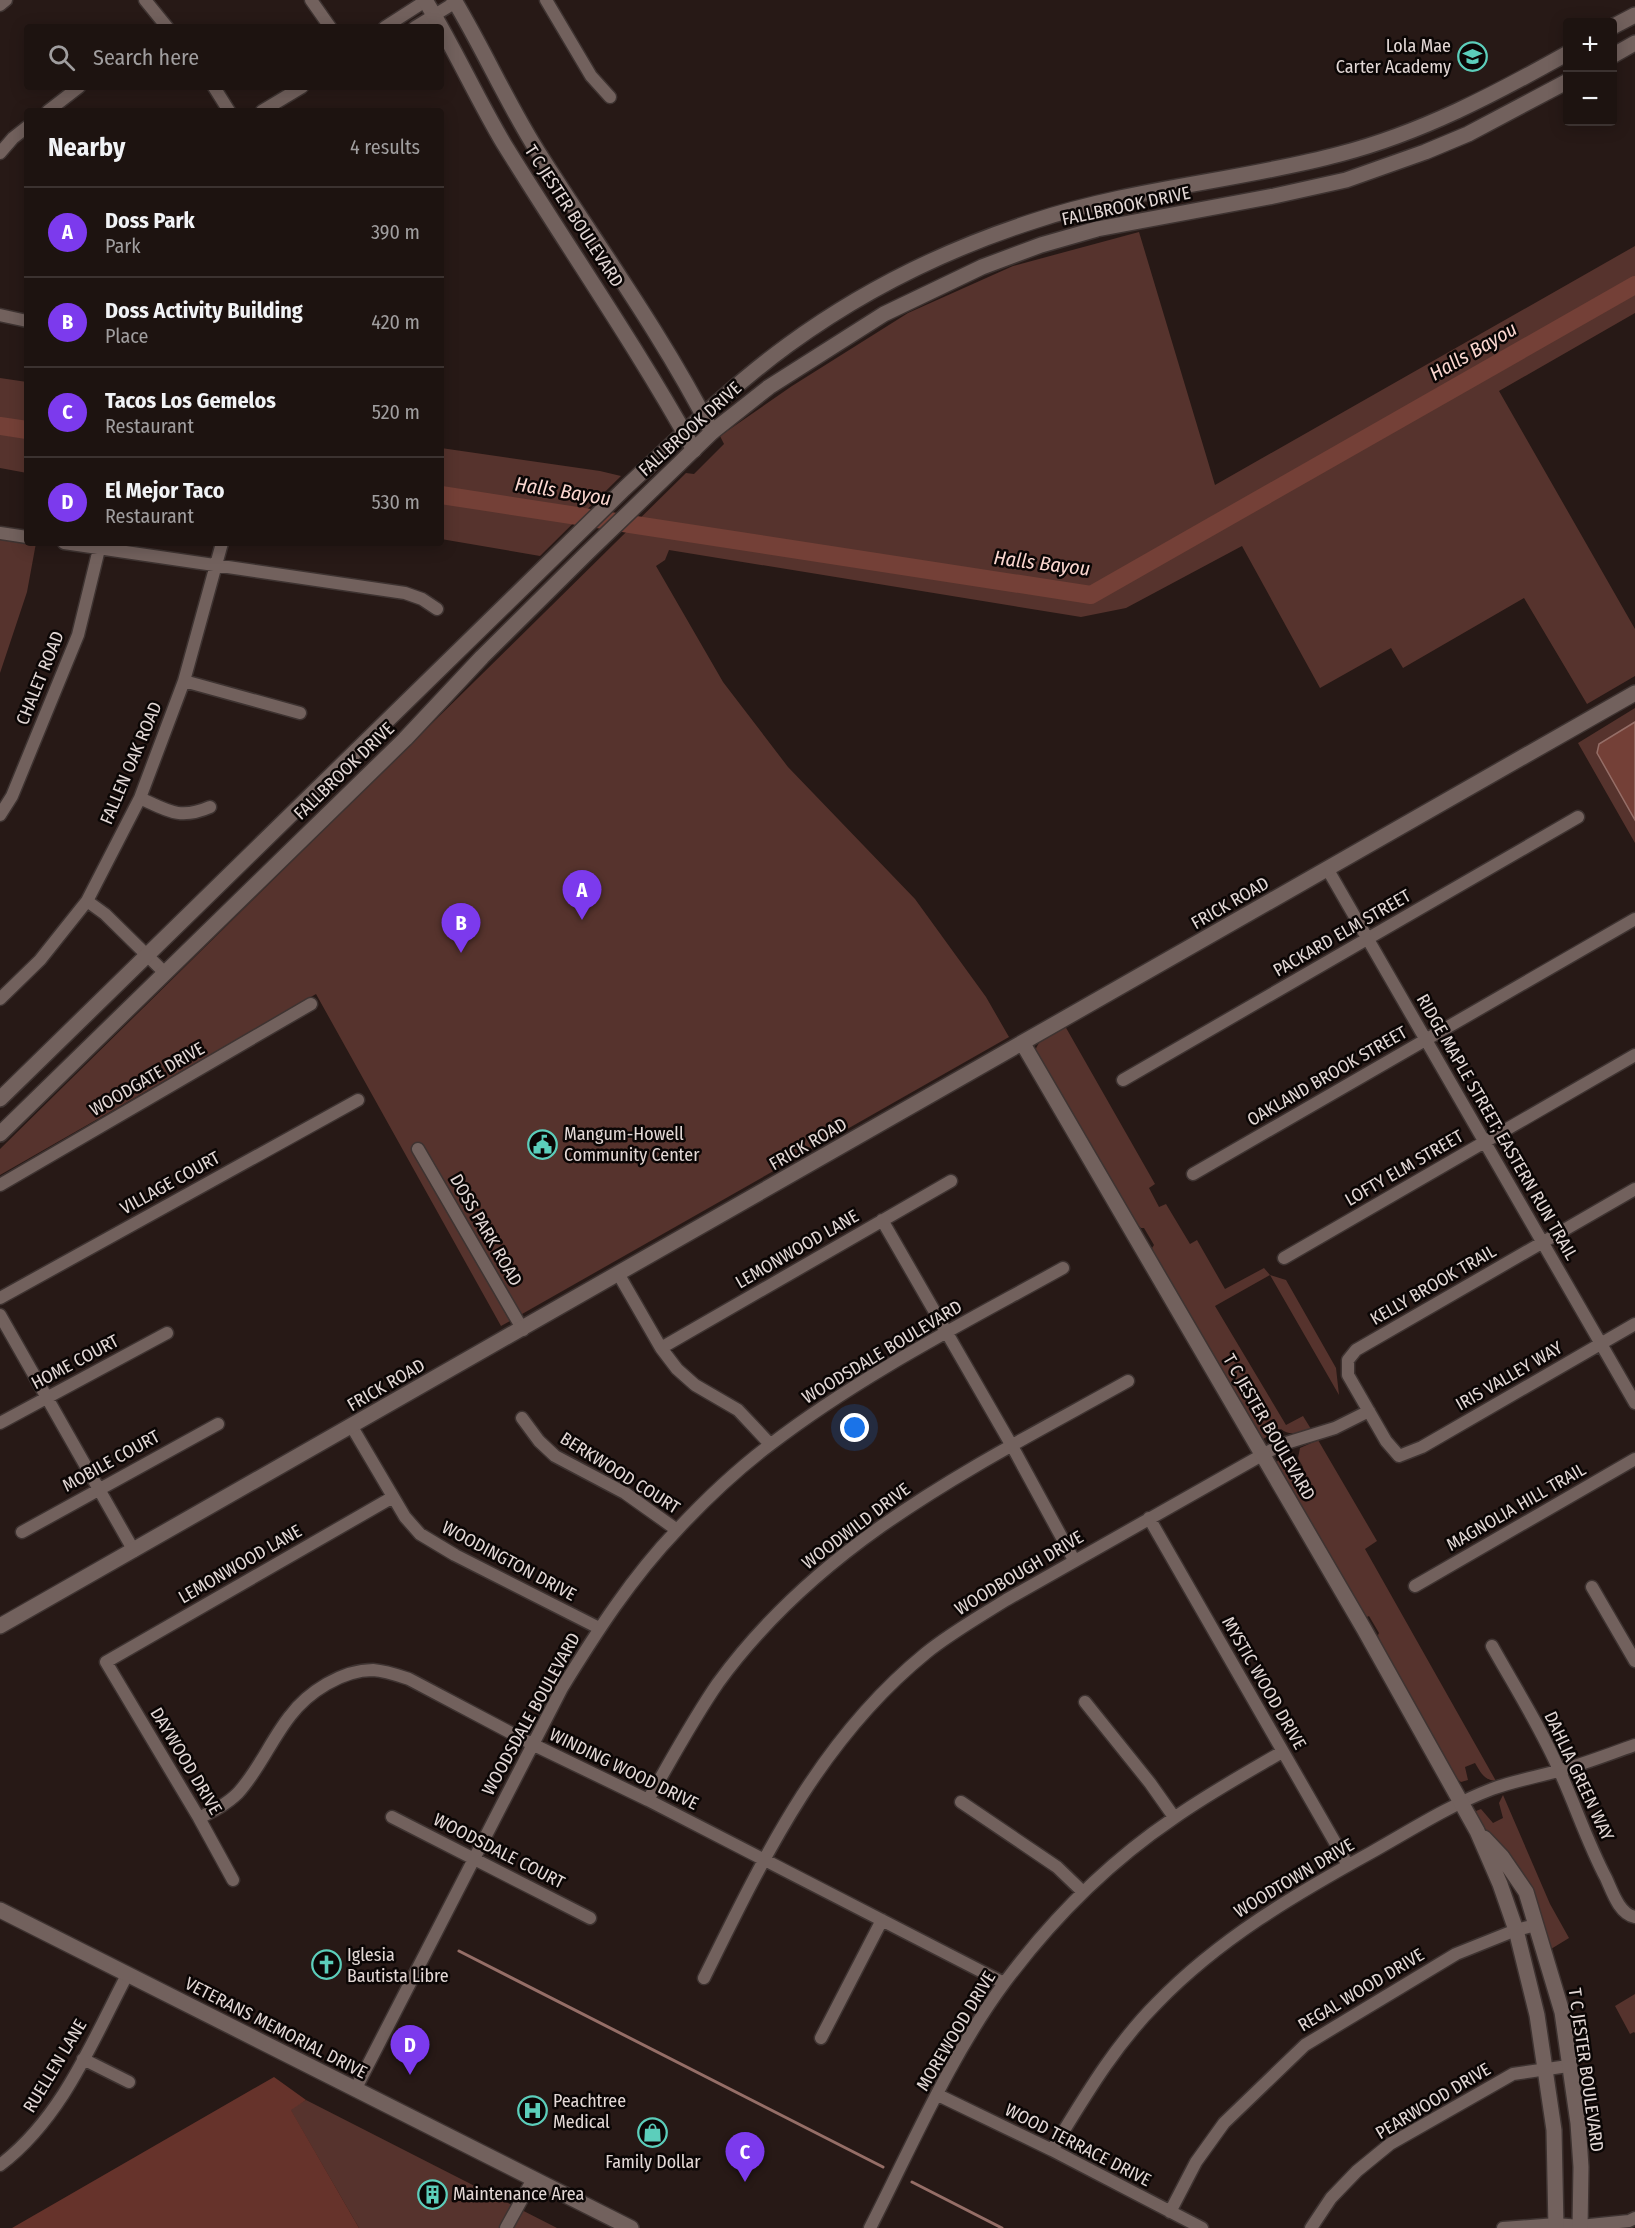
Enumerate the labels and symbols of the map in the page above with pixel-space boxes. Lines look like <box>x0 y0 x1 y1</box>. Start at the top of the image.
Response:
place label: Lola Mae Carter Academy <box>1336 35 1451 78</box>
school or university icon: Lola Mae Carter Academy <box>1456 40 1488 72</box>
street label: T C JESTER BOULEVARD <box>520 141 628 291</box>
street label: FALLBROOK DRIVE <box>1060 182 1192 230</box>
water label: Halls Bayou <box>1425 316 1521 386</box>
street label: FALLBROOK DRIVE <box>634 377 746 481</box>
water label: Halls Bayou <box>513 472 613 510</box>
water label: Halls Bayou <box>992 545 1092 581</box>
street label: CHALET ROAD <box>11 628 69 728</box>
street label: FALLEN OAK ROAD <box>95 698 167 828</box>
street label: FALLBROOK DRIVE <box>289 718 399 824</box>
pin: A <box>562 870 602 920</box>
street label: FRICK ROAD <box>1187 872 1273 934</box>
street label: PACKARD ELM STREET <box>1269 884 1415 981</box>
pin: B <box>442 904 480 953</box>
street label: RIDGE MAPLE STREET; EASTERN RUN TRAIL <box>1412 990 1582 1264</box>
street label: OAKLAND BROOK STREET <box>1243 1021 1411 1131</box>
street label: WOODGATE DRIVE <box>86 1037 208 1121</box>
street label: FRICK ROAD <box>765 1113 851 1175</box>
place label: Mangum-Howell Community Center <box>564 1123 700 1166</box>
street label: LOFTY ELM STREET <box>1341 1125 1468 1211</box>
public building icon: Mangum-Howell Community Center <box>527 1128 559 1160</box>
street label: VILLAGE COURT <box>116 1146 224 1219</box>
street label: DOSS PARK ROAD <box>445 1170 527 1290</box>
street label: LEMONWOOD LANE <box>731 1205 863 1293</box>
street label: KELLY BROOK TRAIL <box>1366 1240 1500 1330</box>
street label: WOODSDALE BOULEVARD <box>798 1296 966 1408</box>
street label: HOME COURT <box>27 1329 123 1394</box>
street label: IRIS VALLEY WAY <box>1452 1337 1566 1415</box>
street label: T C JESTER BOULEVARD <box>1218 1350 1320 1504</box>
street label: FRICK ROAD <box>343 1354 429 1416</box>
your location <box>840 1413 869 1442</box>
street label: MOBILE COURT <box>59 1425 164 1497</box>
street label: BERKWOOD COURT <box>556 1427 684 1519</box>
street label: MAGNOLIA HILL TRAIL <box>1442 1458 1590 1556</box>
street label: WOODWILD DRIVE <box>797 1478 915 1574</box>
street label: WOODINGTON DRIVE <box>438 1516 580 1606</box>
street label: LEMONWOOD LANE <box>174 1520 306 1608</box>
street label: WOODBOUGH DRIVE <box>951 1526 1087 1620</box>
street label: MYSTIC WOOD DRIVE <box>1217 1613 1311 1753</box>
street label: WOODSDALE BOULEVARD <box>477 1629 585 1799</box>
street label: DAYWOOD DRIVE <box>145 1703 227 1819</box>
street label: DAHLIA GREEN WAY <box>1539 1708 1619 1844</box>
street label: WINDING WOOD DRIVE <box>546 1723 702 1815</box>
street label: WOODSDALE COURT <box>430 1808 569 1894</box>
street label: WOODTOWN DRIVE <box>1230 1834 1358 1922</box>
place label: Iglesia Bautista Libre <box>347 1944 449 1987</box>
street label: REGAL WOOD DRIVE <box>1294 1944 1428 2036</box>
church icon: Iglesia Bautista Libre <box>310 1949 342 1981</box>
street label: MOREWOOD DRIVE <box>912 1967 1000 2095</box>
street label: VETERANS MEMORIAL DRIVE <box>181 1972 371 2084</box>
street label: T C JESTER BOULEVARD <box>1564 1987 1608 2153</box>
street label: RUELLEN LANE <box>19 2015 91 2117</box>
pin: D <box>390 2026 430 2075</box>
street label: PEARWOOD DRIVE <box>1371 2058 1495 2144</box>
place label: Peachtree Medical <box>553 2090 626 2133</box>
hospital icon: Peachtree Medical <box>516 2095 548 2127</box>
street label: WOOD TERRACE DRIVE <box>1001 2099 1155 2191</box>
shop icon: Family Dollar <box>637 2117 669 2149</box>
pin: C <box>726 2132 764 2182</box>
place label: Family Dollar <box>605 2151 701 2173</box>
building icon: Maintenance Area <box>416 2178 448 2210</box>
place label: Maintenance Area <box>453 2183 584 2205</box>

